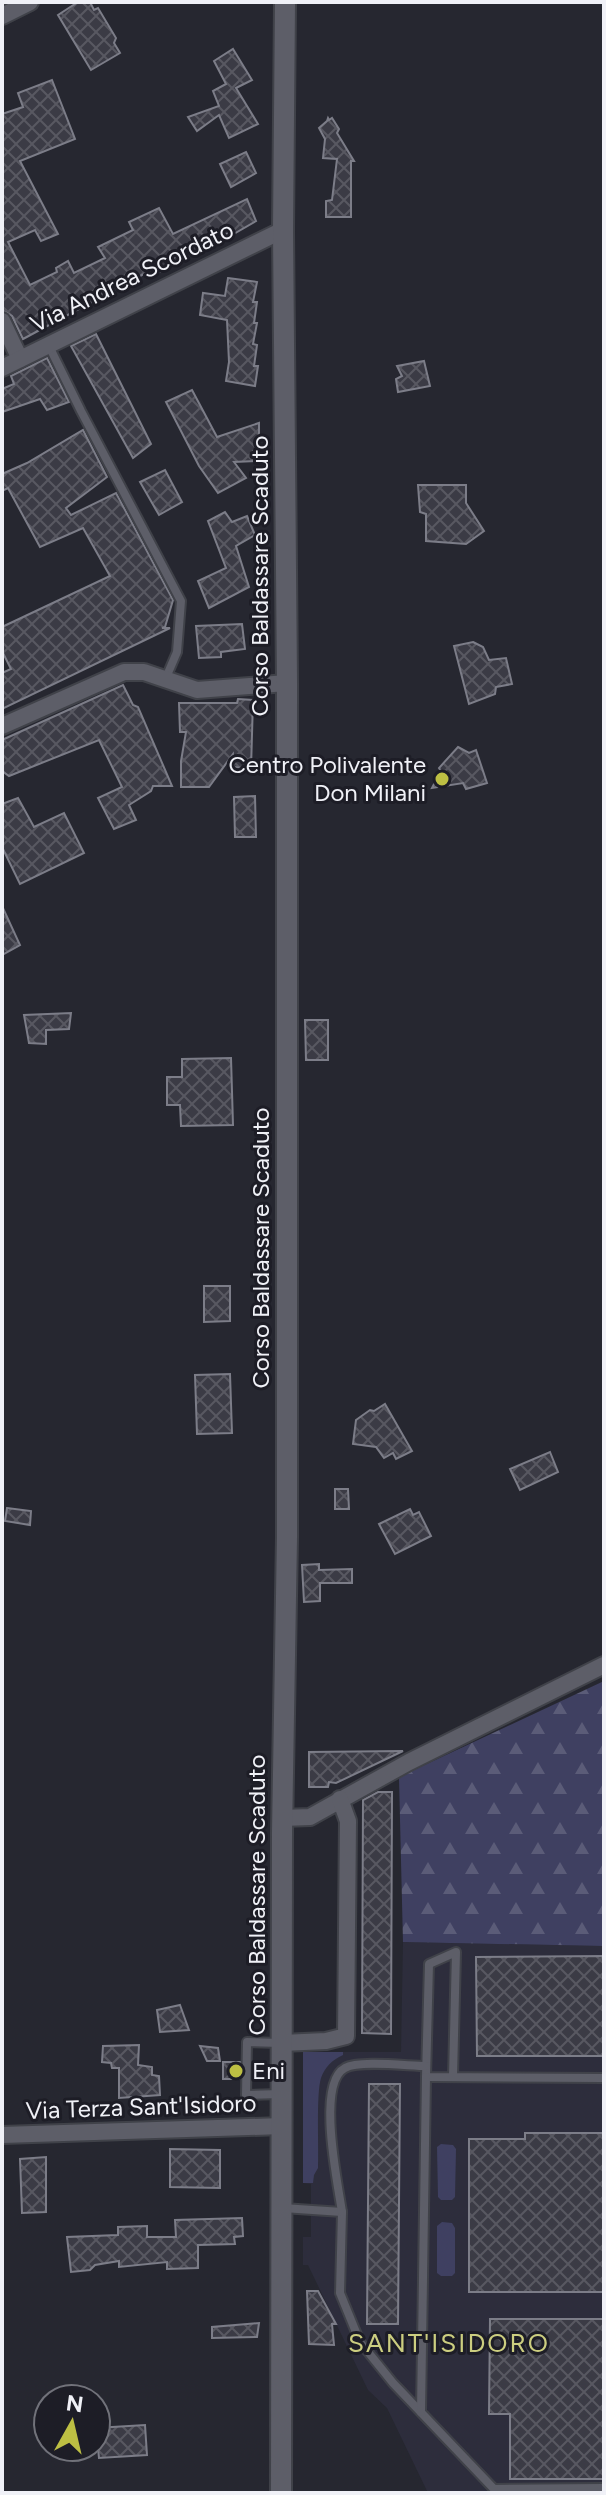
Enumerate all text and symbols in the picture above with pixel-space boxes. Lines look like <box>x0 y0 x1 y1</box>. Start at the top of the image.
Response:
street label: Via Andrea Scordato <box>25 215 238 338</box>
street label: Corso Baldassare Scaduto <box>245 436 274 716</box>
place label: Centro Polivalente Don Milani <box>228 750 426 807</box>
marker: Centro Polivalente Don Milani <box>433 770 451 788</box>
street label: Corso Baldassare Scaduto <box>246 1108 275 1388</box>
street label: Corso Baldassare Scaduto <box>242 1755 271 2035</box>
place label: Eni <box>252 2056 285 2085</box>
marker: Eni <box>227 2062 245 2080</box>
street label: Via Terza Sant'Isidoro <box>25 2088 257 2125</box>
district label: SANT'ISIDORO <box>348 2327 550 2359</box>
north arrow <box>32 2383 112 2463</box>
text: N <box>64 2389 85 2418</box>

